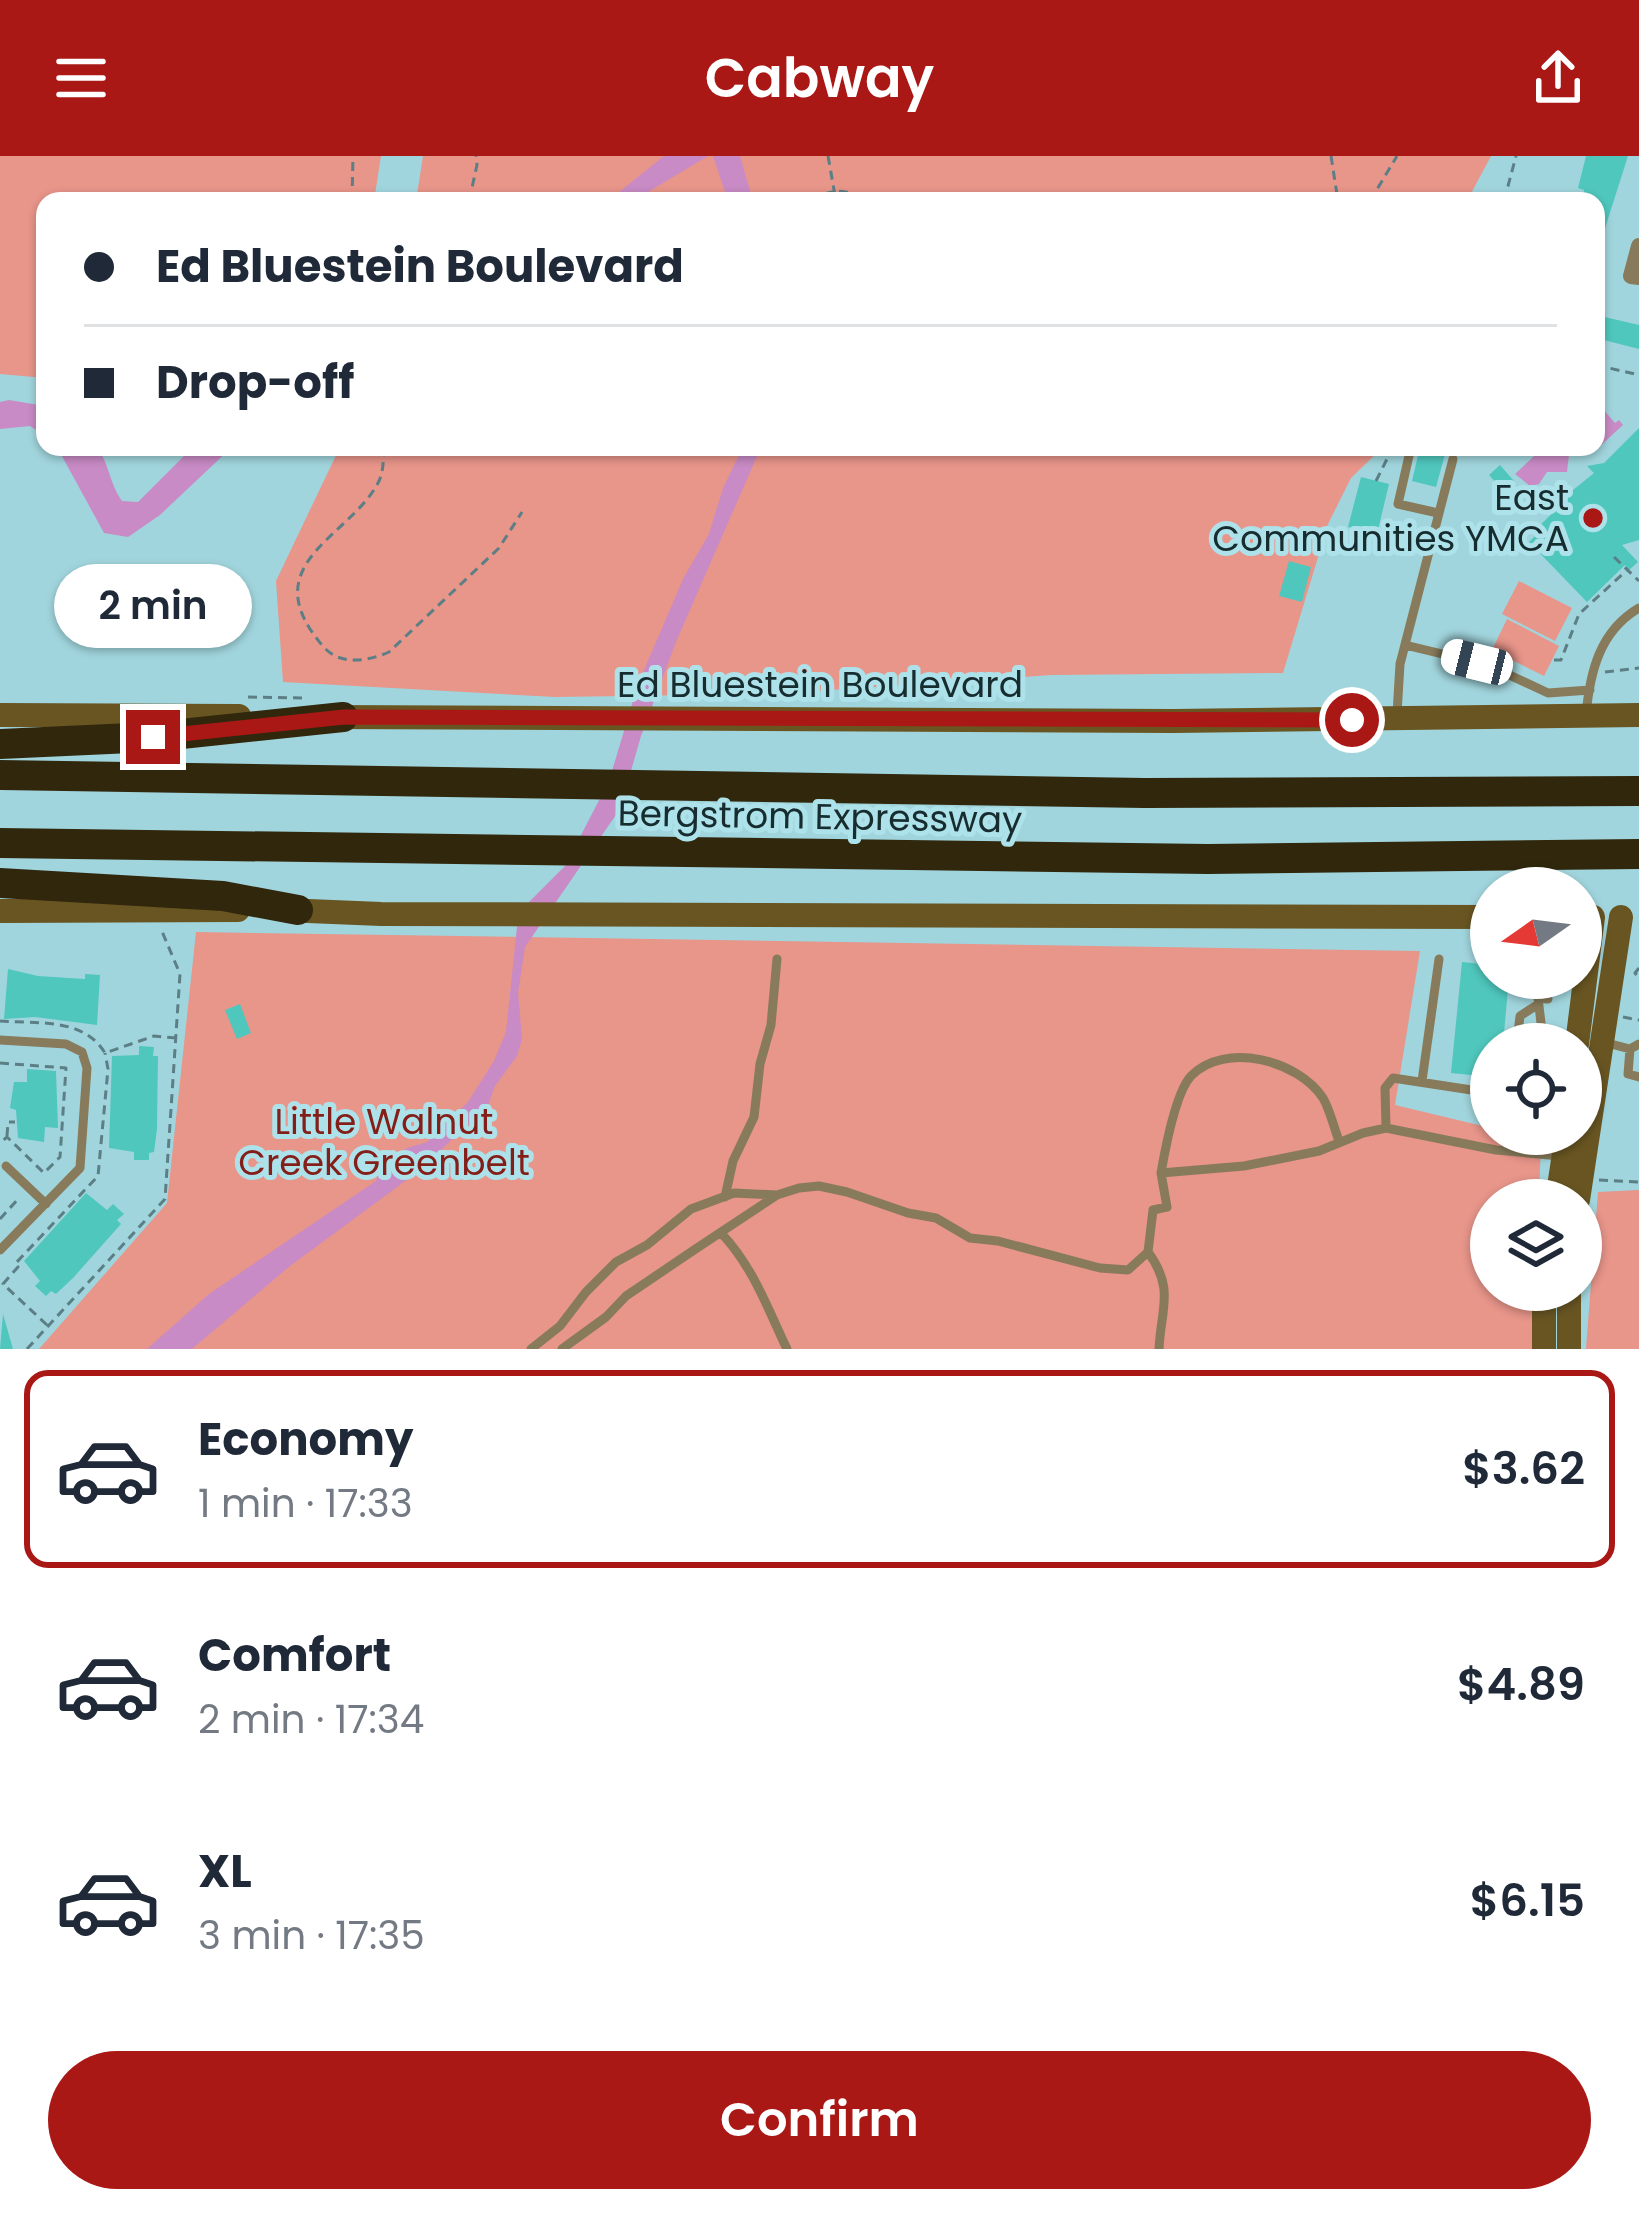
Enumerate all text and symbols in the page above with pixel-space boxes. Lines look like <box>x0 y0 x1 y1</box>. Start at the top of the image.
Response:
text: Cabway <box>705 40 934 116</box>
icon: menu <box>48 45 114 111</box>
icon: share <box>1525 45 1591 111</box>
text: Ed Bluestein Boulevard <box>156 235 684 298</box>
text: Drop-off <box>156 351 354 414</box>
place label: East Communities YMCA <box>1212 472 1569 564</box>
marker: East Communities YMCA <box>1580 505 1606 531</box>
callout: 2 min <box>54 563 252 647</box>
text: 2 min <box>98 578 208 633</box>
car <box>1438 636 1516 688</box>
street label: Ed Bluestein Boulevard <box>617 659 1023 710</box>
route start <box>1325 693 1379 747</box>
route end <box>126 710 180 764</box>
street label: Bergstrom Expressway <box>617 787 1023 846</box>
north arrow <box>1470 867 1602 999</box>
map controls <box>1470 867 1602 1311</box>
button: locate <box>1470 1023 1602 1155</box>
park label: Little Walnut Creek Greenbelt <box>238 1096 530 1188</box>
button: layers <box>1470 1179 1602 1311</box>
text: Economy <box>198 1408 413 1471</box>
icon: car <box>54 1415 162 1523</box>
text: $3.62 <box>1462 1437 1585 1500</box>
text: 1 min · 17:33 <box>198 1476 413 1531</box>
text: Comfort <box>198 1624 391 1687</box>
icon: car <box>54 1631 162 1739</box>
text: $4.89 <box>1457 1653 1585 1716</box>
text: 2 min · 17:34 <box>198 1692 424 1747</box>
text: XL <box>198 1840 252 1903</box>
icon: car <box>54 1847 162 1955</box>
text: $6.15 <box>1470 1869 1585 1932</box>
text: 3 min · 17:35 <box>198 1908 425 1963</box>
button: Confirm <box>48 2051 1591 2189</box>

